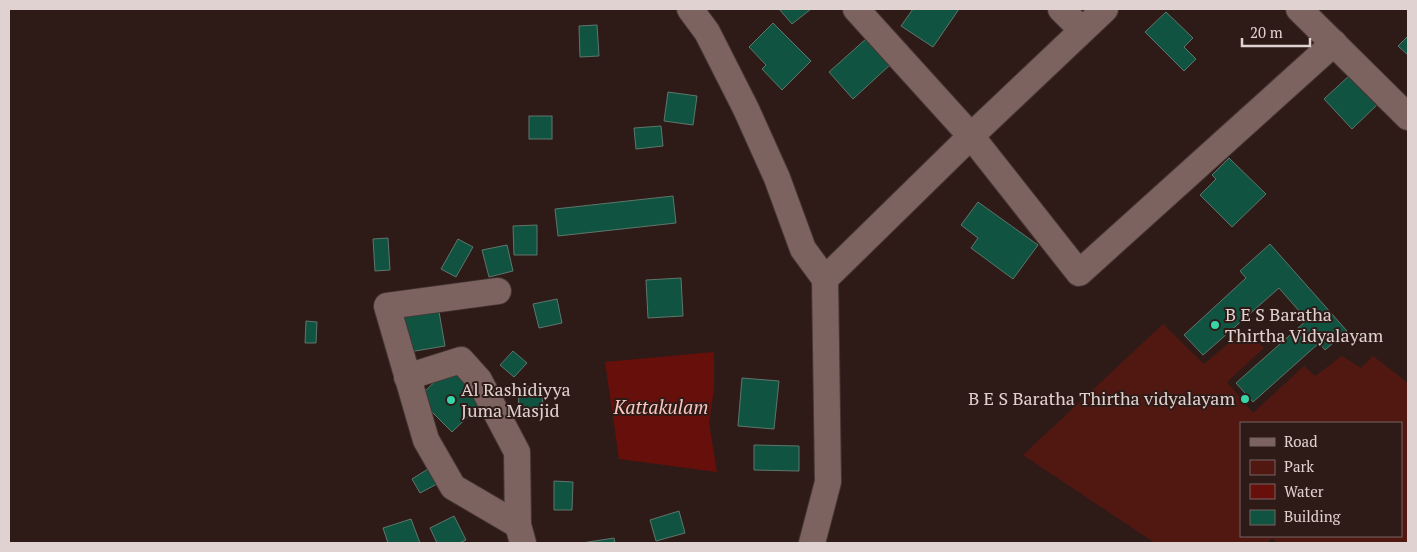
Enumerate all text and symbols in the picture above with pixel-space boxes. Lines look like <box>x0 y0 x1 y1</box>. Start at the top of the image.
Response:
scale bar <box>1242 15 1310 47</box>
text: 20 m <box>1250 22 1283 42</box>
place label: B E S Baratha Thirtha Vidyalayam <box>1225 302 1384 347</box>
marker: B E S Baratha Thirtha Vidyalayam <box>1209 319 1221 331</box>
place label: Al Rashidiyya Juma Masjid <box>461 377 571 422</box>
place label: B E S Baratha Thirtha vidyalayam <box>968 386 1235 410</box>
marker: B E S Baratha Thirtha vidyalayam <box>1239 393 1251 405</box>
marker: Al Rashidiyya Juma Masjid <box>445 394 457 406</box>
water label: Kattakulam <box>613 394 708 419</box>
legend <box>1240 422 1402 537</box>
text: Road <box>1284 431 1317 451</box>
text: Park <box>1284 456 1314 476</box>
text: Water <box>1284 481 1324 501</box>
text: Building <box>1284 506 1342 526</box>

